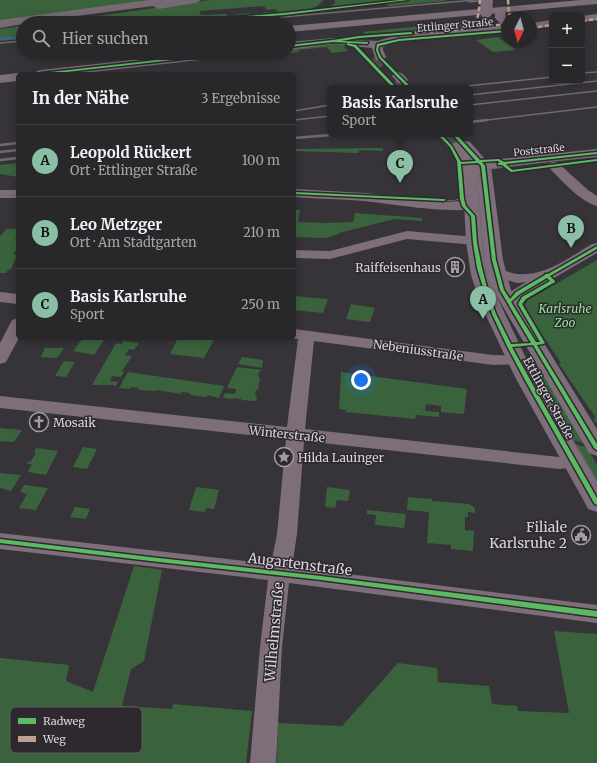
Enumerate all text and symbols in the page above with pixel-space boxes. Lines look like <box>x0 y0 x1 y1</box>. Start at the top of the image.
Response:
north arrow <box>501 12 537 48</box>
map controls <box>549 12 585 84</box>
button: + <box>549 12 585 48</box>
street label: Ettlinger Straße <box>416 15 494 35</box>
search box <box>16 16 296 60</box>
icon: search <box>30 27 52 49</box>
text: Hier suchen <box>62 29 149 48</box>
button: − <box>549 48 585 84</box>
popup <box>327 85 473 137</box>
text: In der Nähe <box>32 87 129 109</box>
text: 3 Ergebnisse <box>201 90 280 107</box>
text: Basis Karlsruhe <box>342 93 458 112</box>
text: Sport <box>342 112 376 129</box>
street label: Poststraße <box>513 141 565 159</box>
text: Leopold Rückert <box>70 143 192 162</box>
pin: C <box>387 150 413 183</box>
text: A <box>40 152 50 169</box>
text: 100 m <box>242 152 280 169</box>
text: Ort · Ettlinger Straße <box>70 162 197 179</box>
text: Leo Metzger <box>70 215 162 234</box>
pin: B <box>558 215 584 248</box>
text: B <box>40 224 50 241</box>
text: 210 m <box>243 224 280 241</box>
text: Ort · Am Stadtgarten <box>70 234 197 251</box>
building icon: Raiffeisenhaus <box>444 256 466 278</box>
place label: Raiffeisenhaus <box>355 260 441 275</box>
pin: A <box>470 286 496 319</box>
text: Basis Karlsruhe <box>70 287 187 306</box>
text: C <box>41 296 49 313</box>
text: 250 m <box>241 296 280 313</box>
park label: Karlsruhe Zoo <box>537 301 592 330</box>
text: Sport <box>70 306 104 323</box>
street label: Nebeniusstraße <box>372 336 464 364</box>
street label: Ettlinger Straße <box>520 354 578 442</box>
your location <box>351 370 371 390</box>
church icon: Mosaik <box>28 411 50 433</box>
place label: Mosaik <box>53 415 96 430</box>
street label: Winterstraße <box>247 422 326 445</box>
place icon: Hilda Lauinger <box>273 446 295 468</box>
place label: Hilda Lauinger <box>298 450 384 465</box>
place label: Filiale Karlsruhe 2 <box>489 518 567 552</box>
public building icon: Filiale Karlsruhe 2 <box>570 524 592 546</box>
street label: Augartenstraße <box>246 549 353 579</box>
street label: Wilhelmstraße <box>261 581 287 684</box>
legend <box>10 707 142 753</box>
text: Radweg <box>43 714 85 728</box>
text: Weg <box>42 732 66 746</box>

